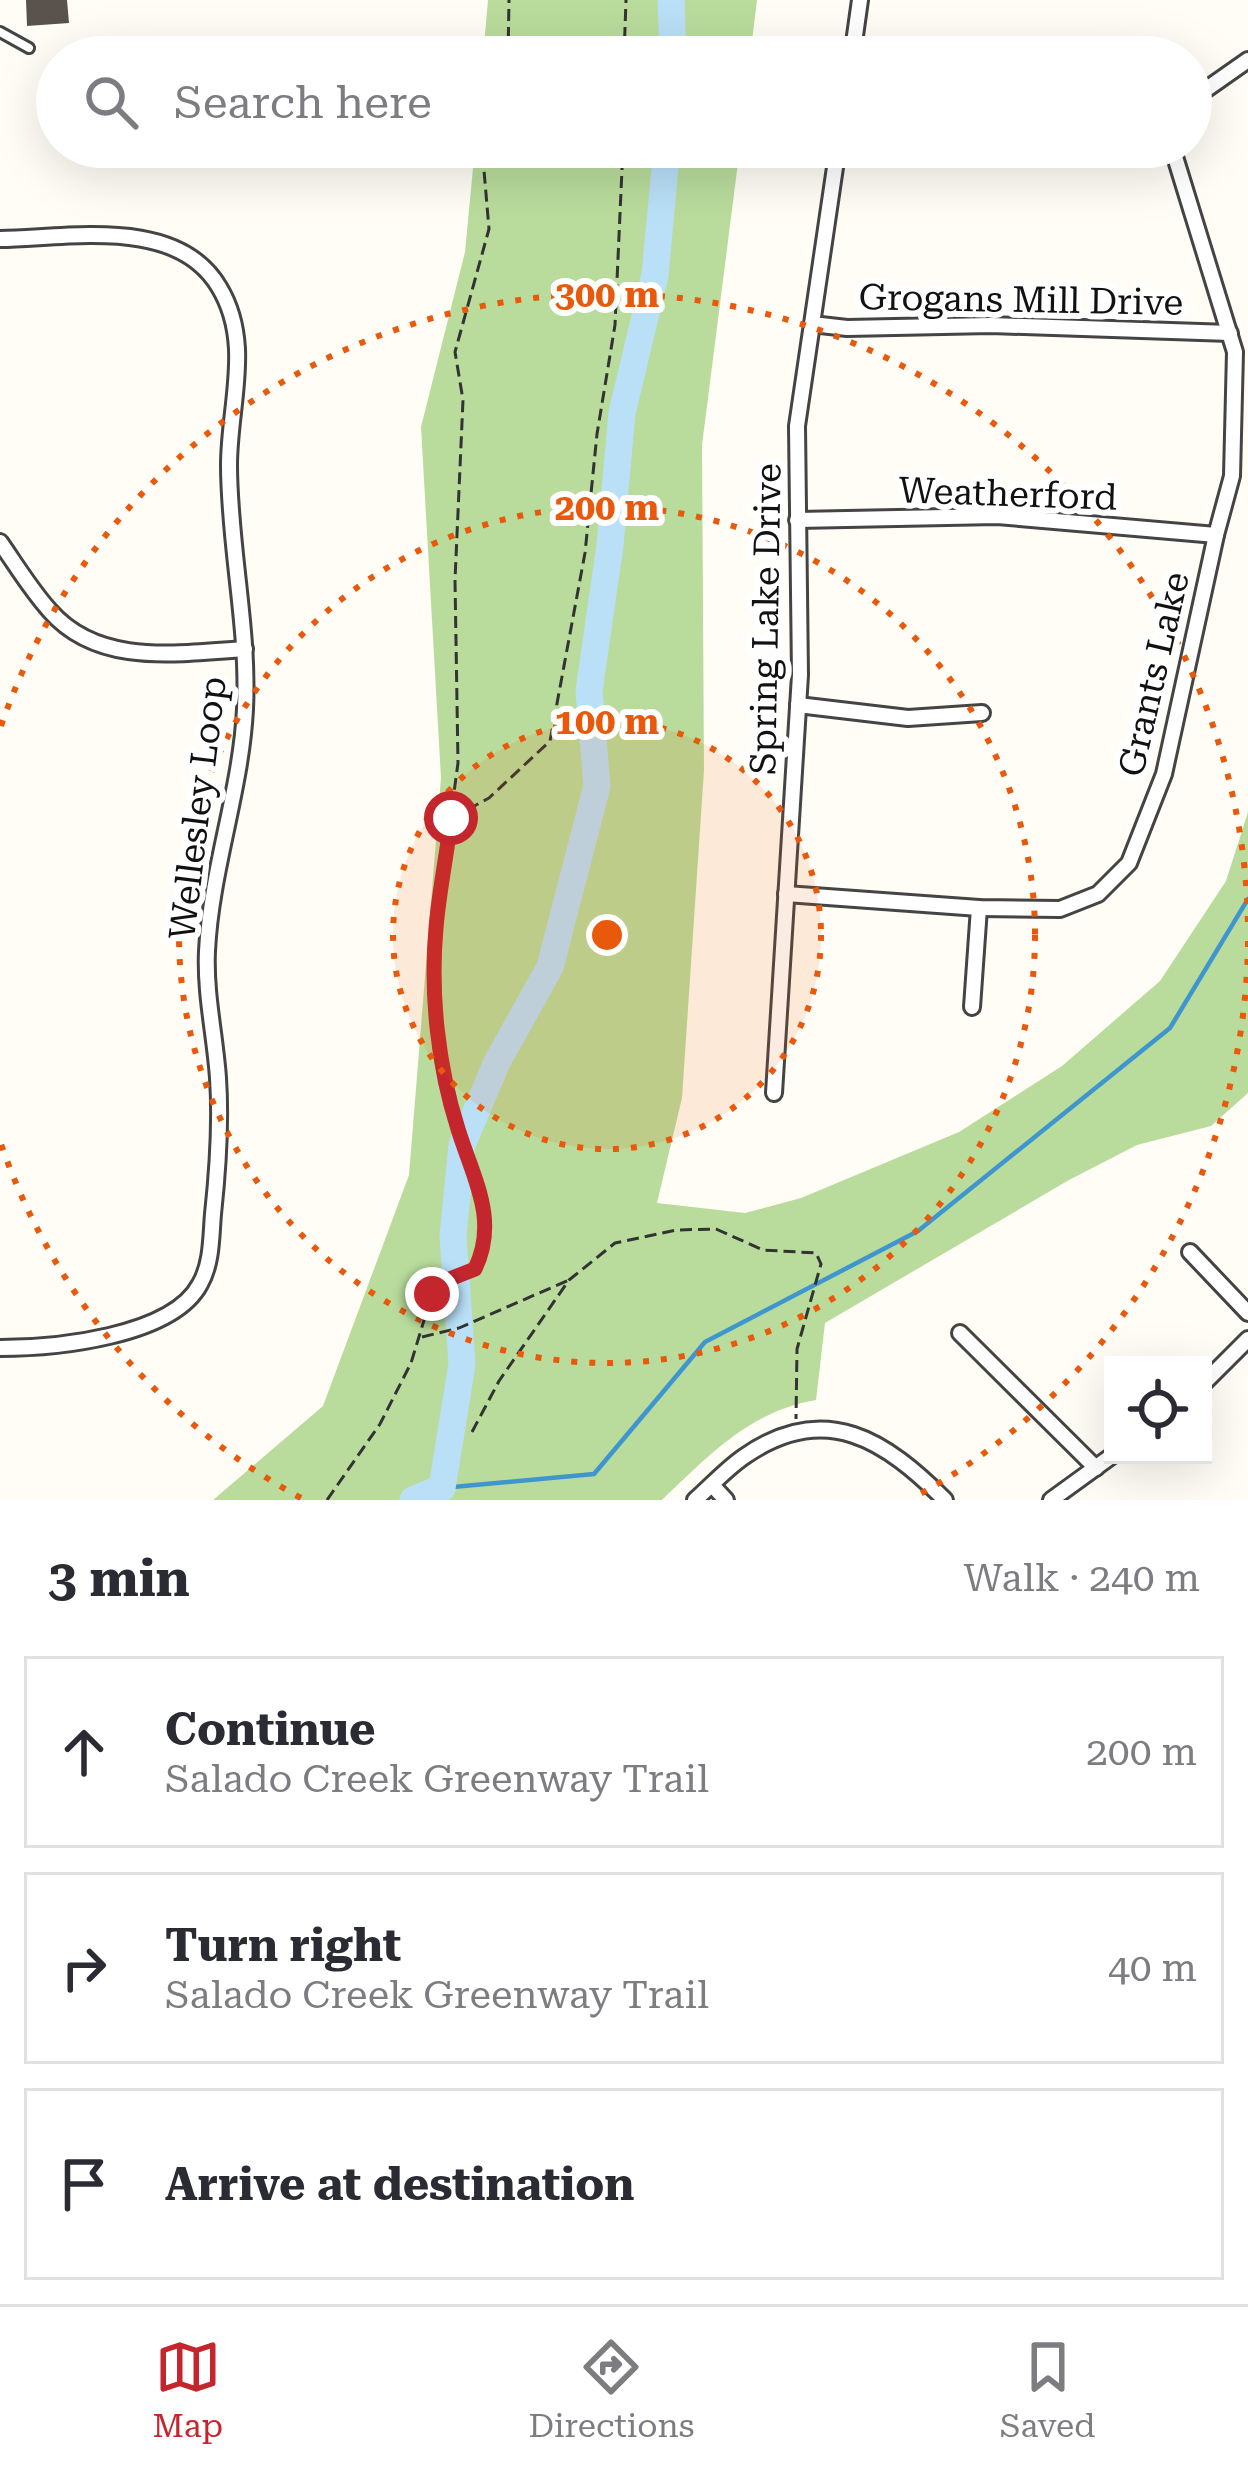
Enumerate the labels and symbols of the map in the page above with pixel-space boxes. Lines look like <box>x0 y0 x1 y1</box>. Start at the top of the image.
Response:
text: 300 m <box>555 274 659 316</box>
street label: Grogans Mill Drive <box>858 276 1184 324</box>
street label: Spring Lake Drive <box>742 463 790 775</box>
street label: Weatherford <box>898 469 1118 519</box>
text: 200 m <box>555 487 659 529</box>
street label: Grants Lake <box>1110 568 1198 781</box>
street label: Wellesley Loop <box>161 674 235 942</box>
text: 100 m <box>555 701 659 743</box>
route start <box>424 791 478 845</box>
centre of rings <box>586 914 628 956</box>
route end <box>405 1267 459 1321</box>

